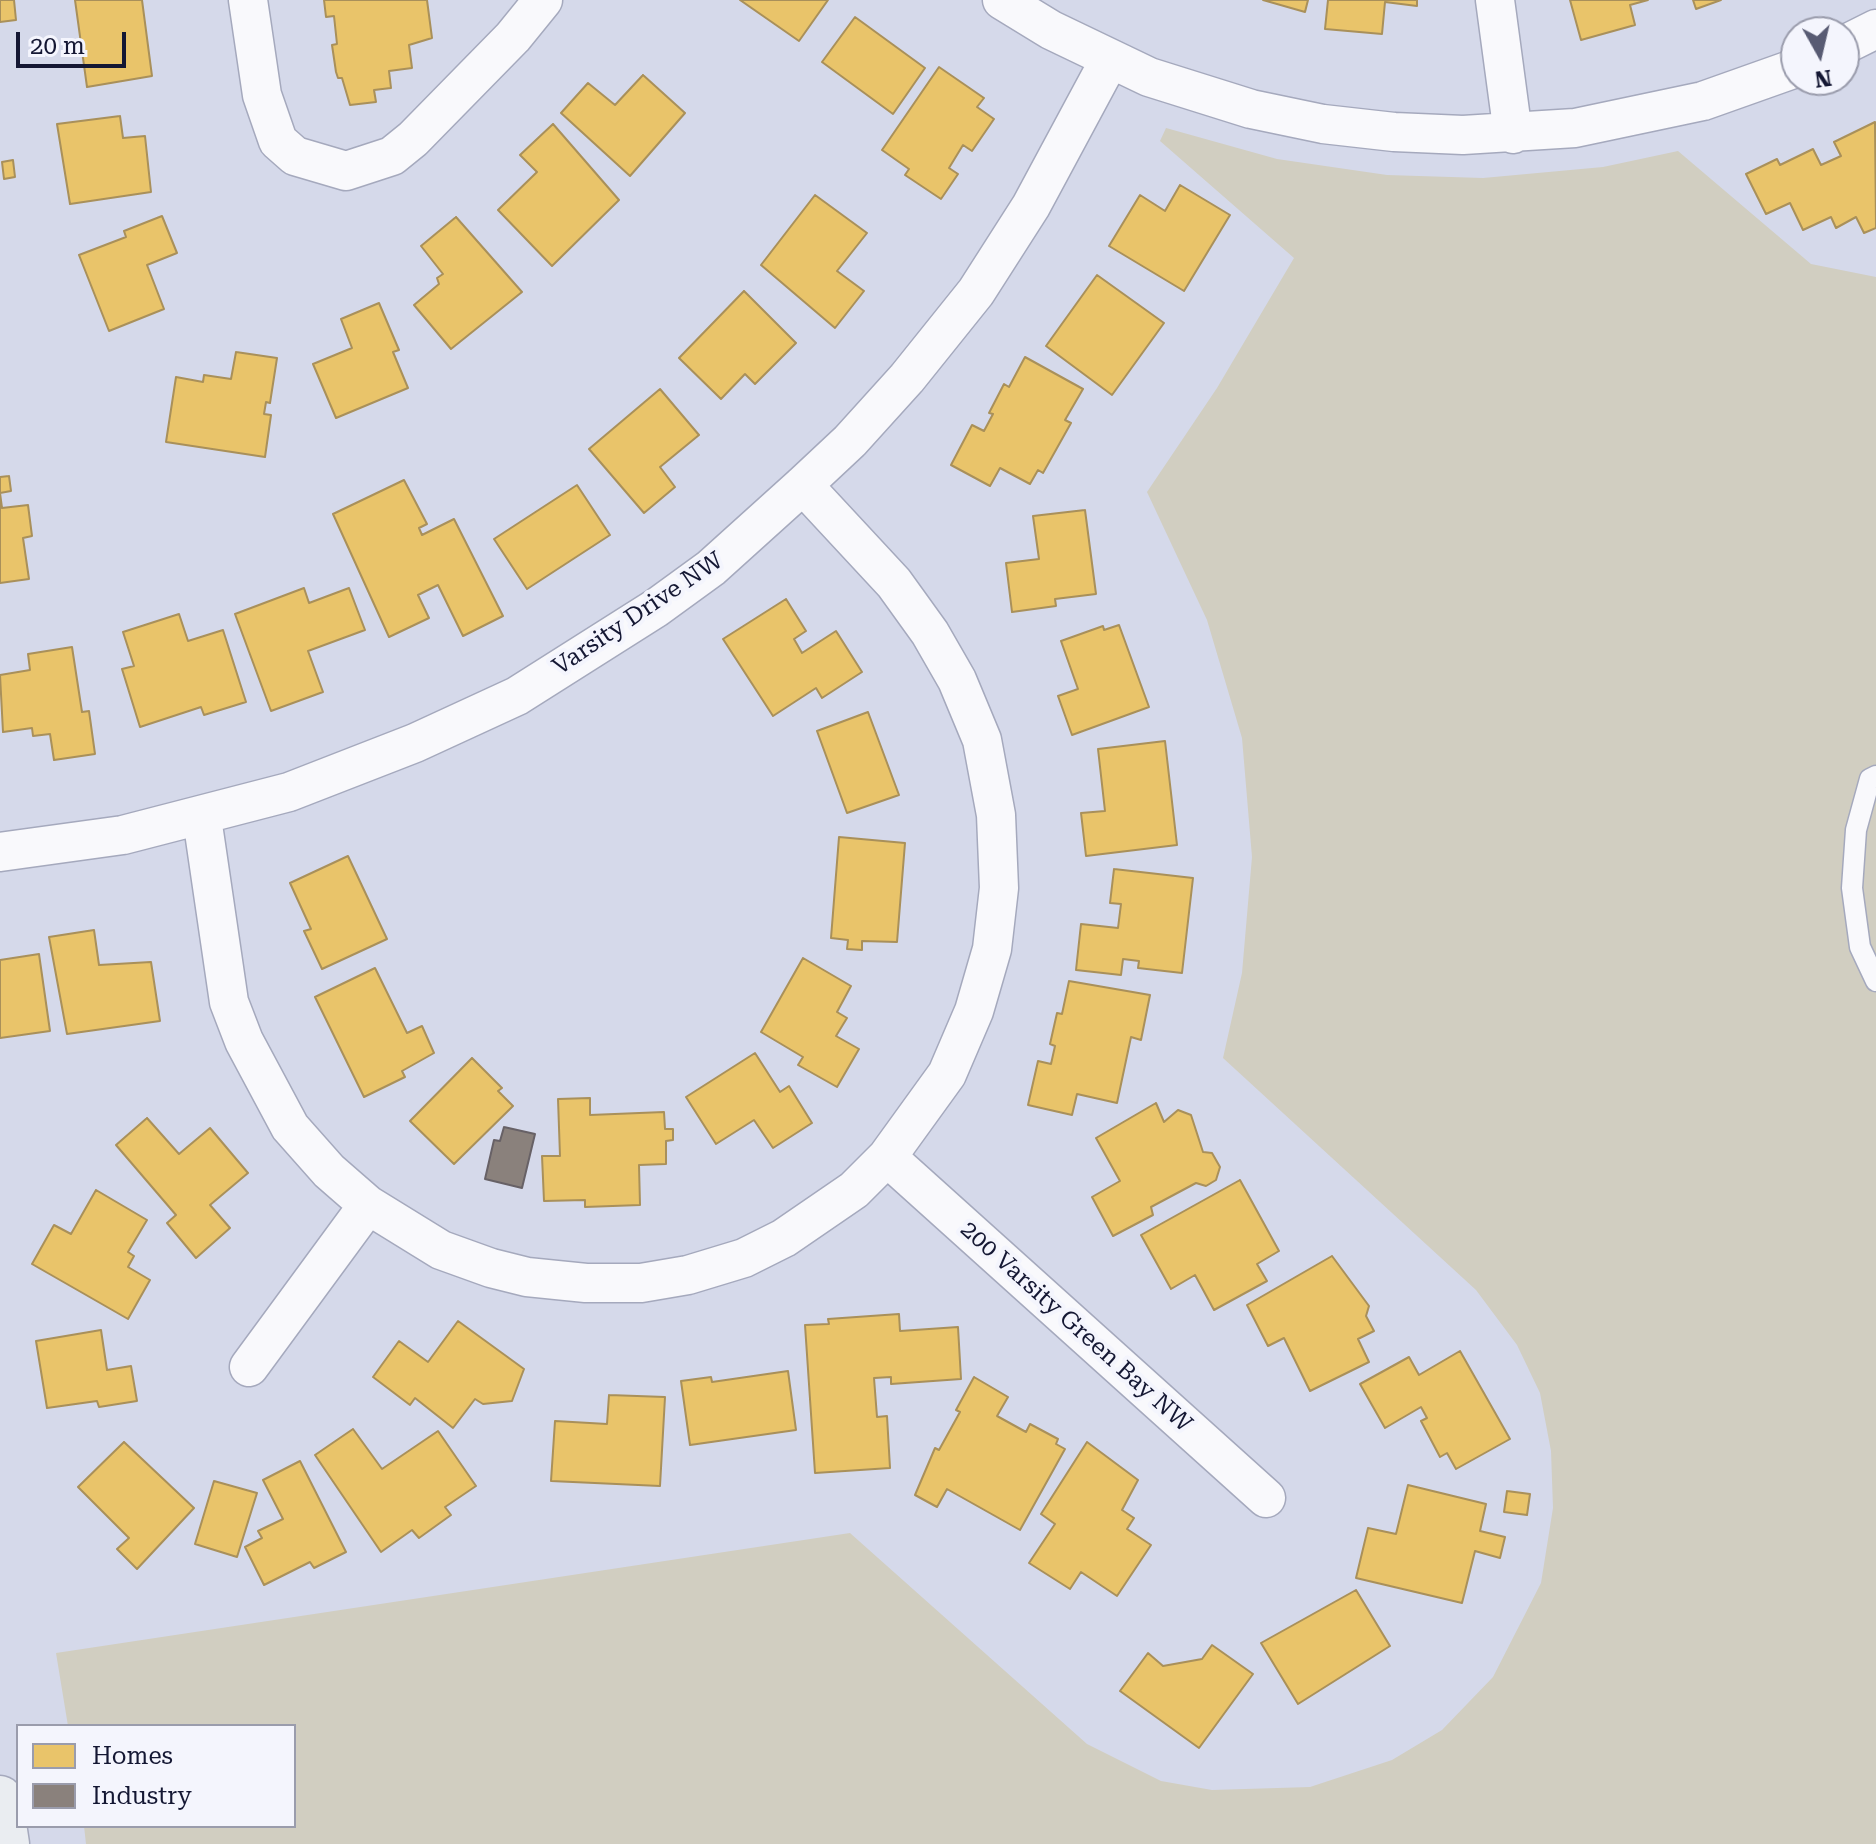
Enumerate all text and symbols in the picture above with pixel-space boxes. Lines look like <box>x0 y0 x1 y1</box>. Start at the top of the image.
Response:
scale bar <box>20 16 130 66</box>
north arrow <box>1780 16 1860 96</box>
text: 20 m <box>30 32 85 60</box>
text: N <box>1813 65 1833 92</box>
street label: Varsity Drive NW <box>548 546 728 682</box>
street label: 200 Varsity Green Bay NW <box>954 1215 1198 1439</box>
legend <box>16 1724 296 1828</box>
text: Homes <box>92 1742 173 1770</box>
text: Industry <box>92 1782 192 1810</box>

